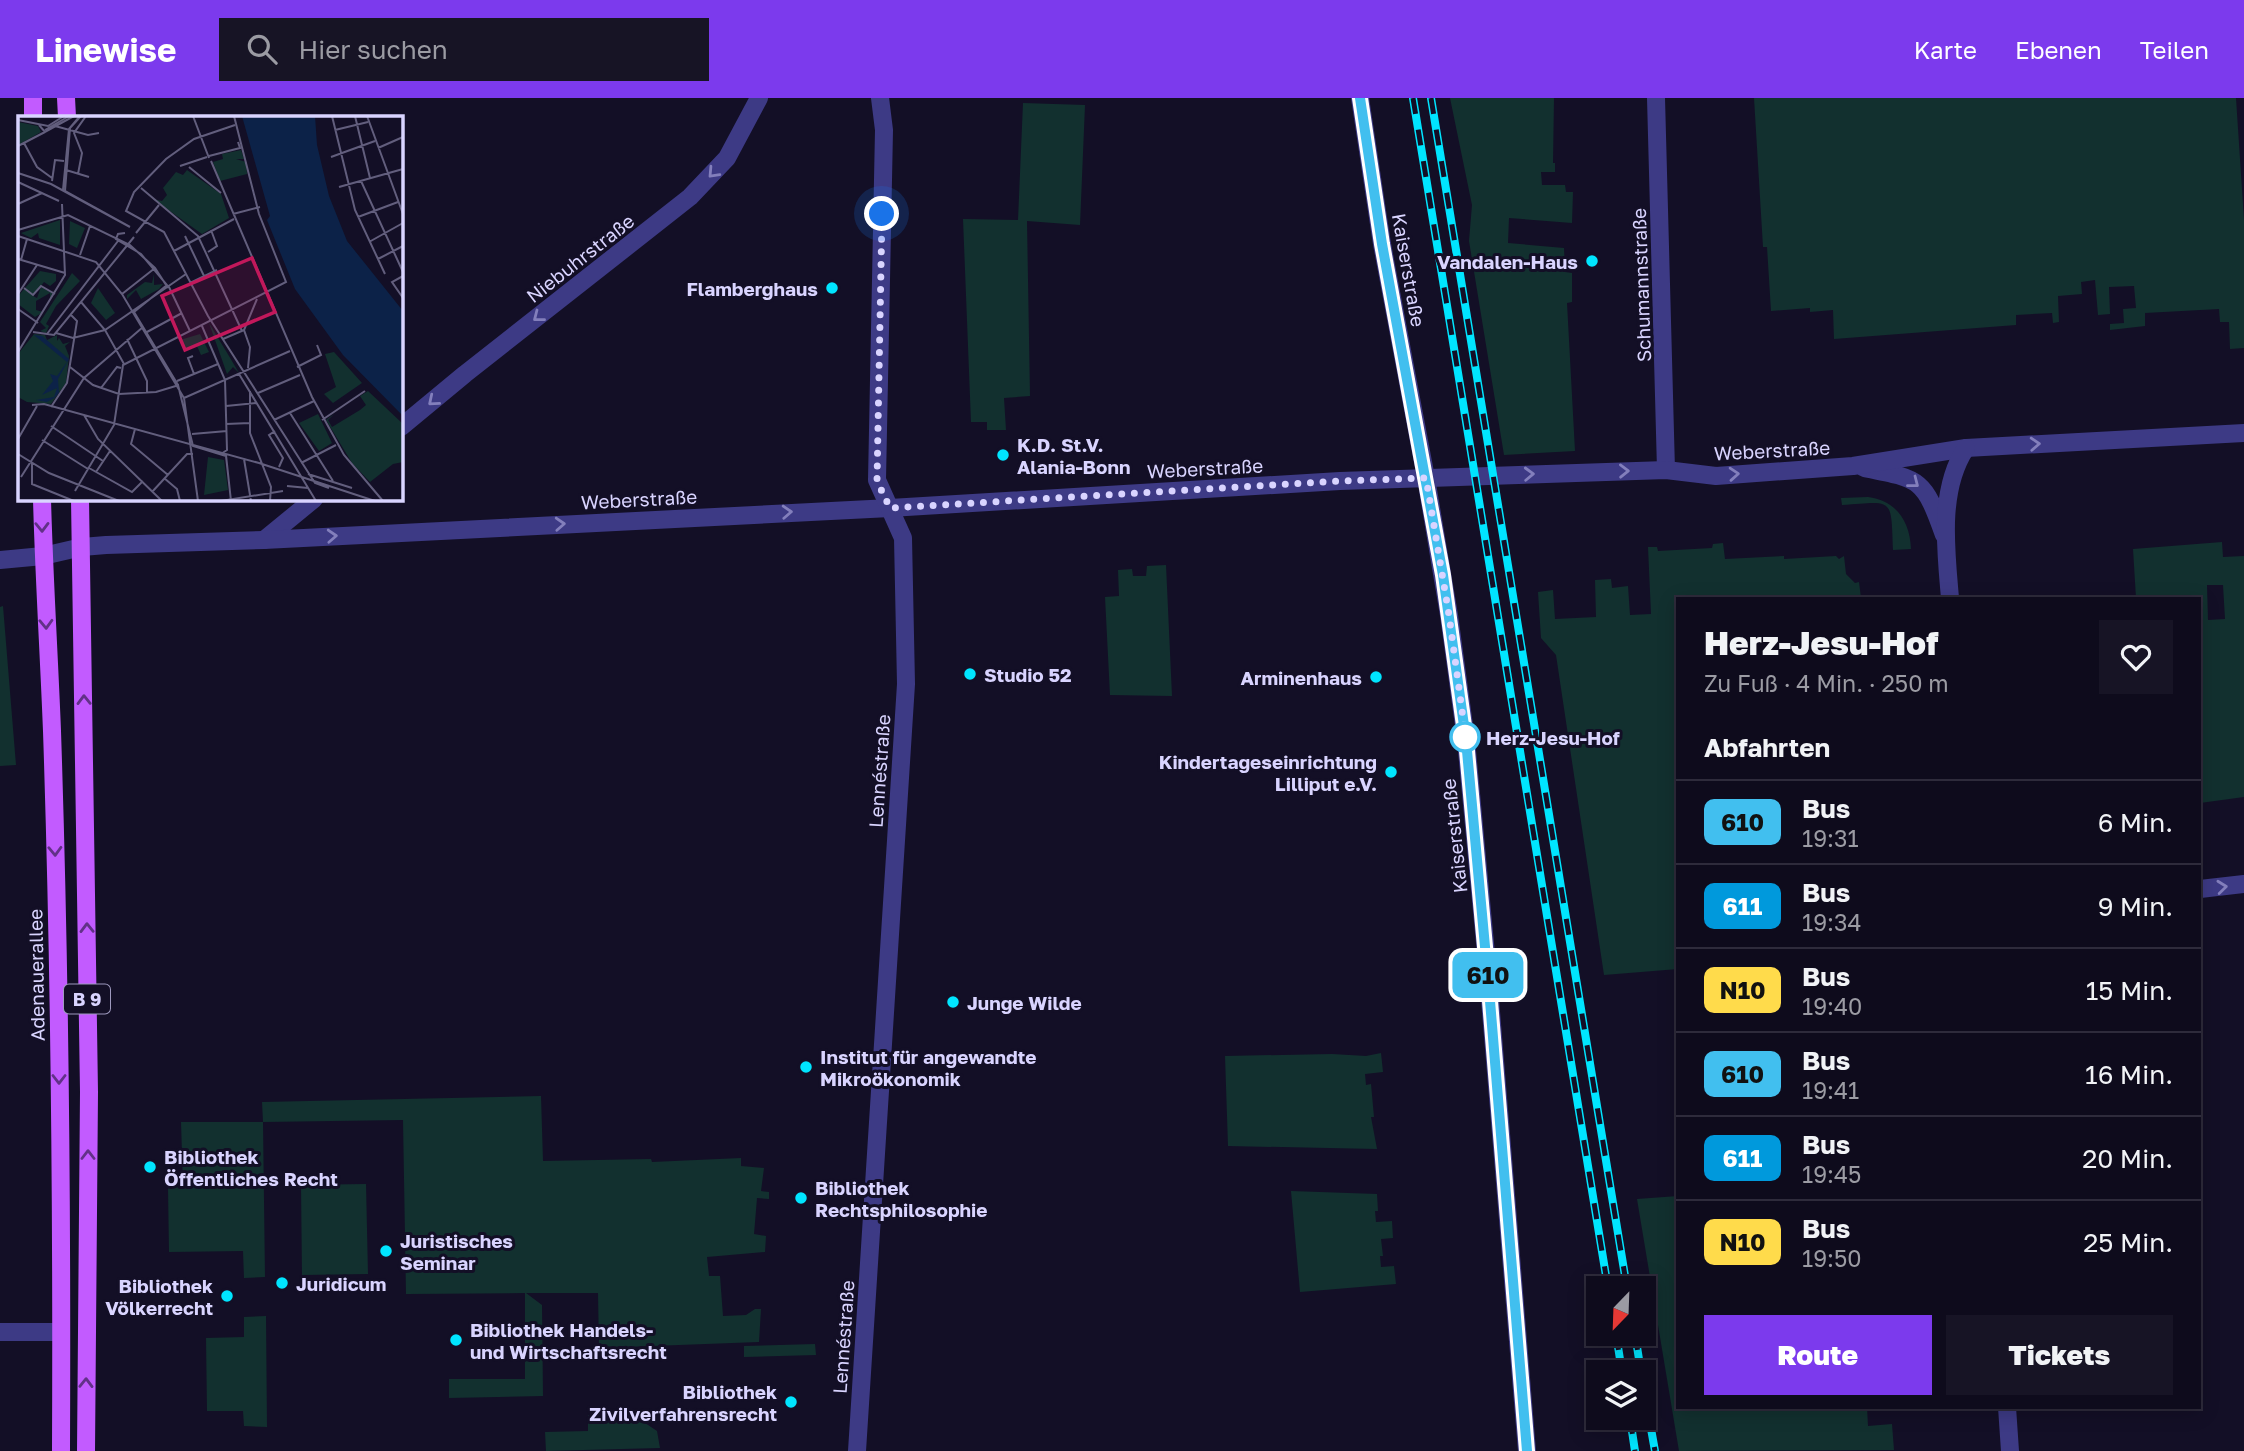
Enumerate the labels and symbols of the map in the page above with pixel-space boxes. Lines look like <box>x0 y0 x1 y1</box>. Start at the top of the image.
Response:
inset map <box>18 116 402 500</box>
one-way arrow <box>709 164 721 177</box>
your location <box>864 196 899 231</box>
street label: Schumannstraße <box>1627 208 1655 362</box>
street label: Niebuhrstraße <box>522 209 638 307</box>
street label: Kaiserstraße <box>1388 211 1430 329</box>
place label: Vandalen-Haus <box>1437 250 1578 273</box>
marker: Vandalen-Haus <box>1584 253 1600 269</box>
place label: Flamberghaus <box>687 277 818 300</box>
marker: Flamberghaus <box>824 280 840 296</box>
one-way arrow <box>533 309 546 322</box>
one-way arrow <box>429 393 442 405</box>
place label: K.D. St.V. Alania-Bonn <box>1017 433 1130 478</box>
street label: Weberstraße <box>1713 435 1831 465</box>
one-way arrow <box>2029 437 2040 452</box>
marker: K.D. St.V. Alania-Bonn <box>995 447 1011 463</box>
street label: Weberstraße <box>1146 453 1264 483</box>
one-way arrow <box>1619 464 1630 479</box>
one-way arrow <box>1524 467 1535 482</box>
one-way arrow <box>1729 467 1740 482</box>
one-way arrow <box>1907 475 1919 487</box>
street label: Weberstraße <box>580 484 698 514</box>
one-way arrow <box>782 505 793 520</box>
one-way arrow <box>554 517 565 532</box>
one-way arrow <box>35 522 50 533</box>
one-way arrow <box>327 529 338 544</box>
one-way arrow <box>39 619 54 630</box>
place label: Studio 52 <box>984 663 1072 686</box>
marker: Studio 52 <box>962 666 978 682</box>
place label: Arminenhaus <box>1241 666 1362 689</box>
marker: Arminenhaus <box>1368 669 1384 685</box>
one-way arrow <box>76 695 92 705</box>
street label: Lennéstraße <box>864 713 894 829</box>
marker: Herz-Jesu-Hof <box>1450 722 1480 752</box>
place label: Herz-Jesu-Hof <box>1486 726 1620 749</box>
place label: Kindertageseinrichtung Lilliput e.V. <box>1159 750 1377 795</box>
marker: Kindertageseinrichtung Lilliput e.V. <box>1383 764 1399 780</box>
street label: Kaiserstraße <box>1437 778 1471 894</box>
one-way arrow <box>47 846 63 857</box>
one-way arrow <box>2216 879 2228 894</box>
street label: Adenauerallee <box>23 909 49 1041</box>
one-way arrow <box>79 922 94 933</box>
line badge: 610 <box>1448 952 1528 998</box>
road number: B 9 <box>64 985 110 1014</box>
place label: Junge Wilde <box>967 991 1082 1014</box>
marker: Junge Wilde <box>945 994 961 1010</box>
place label: Institut für angewandte Mikroökonomik <box>820 1045 1037 1090</box>
marker: Institut für angewandte Mikroökonomik <box>798 1059 814 1075</box>
one-way arrow <box>51 1073 66 1084</box>
place label: Bibliothek Öffentliches Recht <box>164 1145 338 1190</box>
one-way arrow <box>80 1150 96 1160</box>
marker: Bibliothek Öffentliches Recht <box>142 1159 158 1175</box>
place label: Bibliothek Rechtsphilosophie <box>815 1176 987 1221</box>
marker: Bibliothek Rechtsphilosophie <box>793 1190 809 1206</box>
place label: Juristisches Seminar <box>400 1229 513 1274</box>
marker: Juristisches Seminar <box>378 1243 394 1259</box>
place label: Juridicum <box>296 1272 387 1295</box>
place label: Bibliothek Völkerrecht <box>105 1274 213 1319</box>
marker: Juridicum <box>274 1275 290 1291</box>
north arrow <box>1586 1276 1656 1346</box>
street label: Lennéstraße <box>828 1279 858 1395</box>
marker: Bibliothek Völkerrecht <box>219 1288 235 1304</box>
place label: Bibliothek Handels- und Wirtschaftsrecht <box>470 1318 667 1363</box>
marker: Bibliothek Handels- und Wirtschaftsrecht <box>448 1332 464 1348</box>
one-way arrow <box>78 1377 94 1388</box>
place label: Bibliothek Zivilverfahrensrecht <box>589 1380 777 1425</box>
marker: Bibliothek Zivilverfahrensrecht <box>783 1394 799 1410</box>

